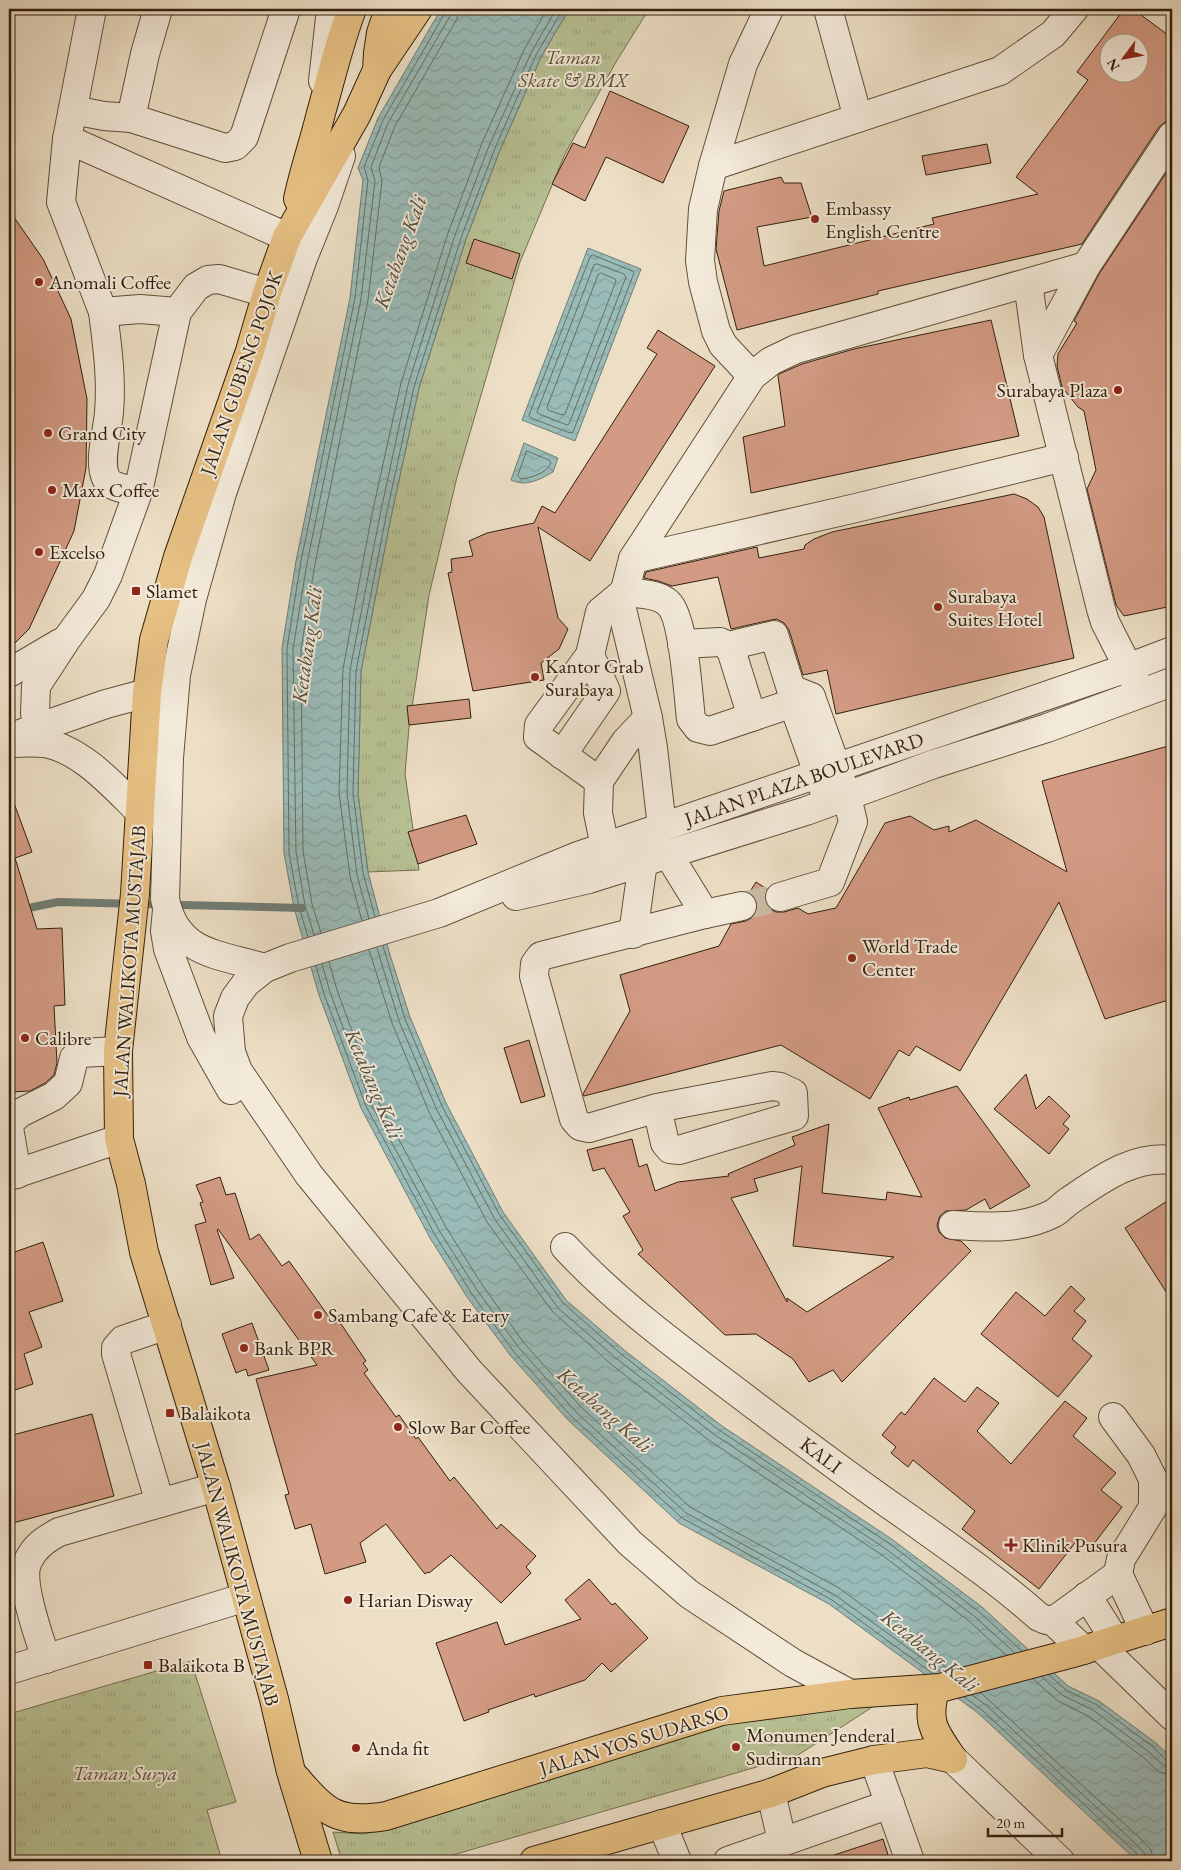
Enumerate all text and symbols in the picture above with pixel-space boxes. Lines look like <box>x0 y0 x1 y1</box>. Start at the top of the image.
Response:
north arrow <box>1098 32 1148 82</box>
park label: Taman Skate & BMX <box>517 44 630 93</box>
text: N <box>1102 55 1124 74</box>
water label: Ketabang Kali <box>366 191 433 313</box>
place label: Embassy English Centre <box>825 195 940 244</box>
marker: Embassy English Centre <box>809 213 821 225</box>
street label: JALAN GUBENG POJOK <box>193 267 288 481</box>
place label: Anomali Coffee <box>48 269 171 295</box>
marker: Anomali Coffee <box>33 276 45 288</box>
place label: Surabaya Plaza <box>996 377 1108 403</box>
marker: Surabaya Plaza <box>1112 384 1124 396</box>
place label: Grand City <box>58 420 146 446</box>
marker: Grand City <box>42 427 54 439</box>
place label: Maxx Coffee <box>62 477 159 503</box>
marker: Maxx Coffee <box>46 484 58 496</box>
place label: Excelso <box>49 539 105 565</box>
marker: Excelso <box>33 546 45 558</box>
place label: Slamet <box>146 578 198 604</box>
place label: Surabaya Suites Hotel <box>948 583 1042 632</box>
water label: Ketabang Kali <box>285 584 328 706</box>
marker: Slamet <box>130 585 142 597</box>
marker: Surabaya Suites Hotel <box>932 601 944 613</box>
place label: Kantor Grab Surabaya <box>545 653 644 702</box>
marker: Kantor Grab Surabaya <box>529 671 541 683</box>
street label: JALAN PLAZA BOULEVARD <box>679 726 927 833</box>
street label: JALAN WALIKOTA MUSTAJAB <box>106 824 151 1100</box>
place label: World Trade Center <box>862 933 958 982</box>
marker: World Trade Center <box>846 952 858 964</box>
water label: Ketabang Kali <box>339 1023 410 1144</box>
place label: Calibre <box>35 1025 92 1051</box>
marker: Calibre <box>19 1032 31 1044</box>
place label: Sambang Cafe & Eatery <box>328 1302 509 1328</box>
marker: Sambang Cafe & Eatery <box>312 1309 324 1321</box>
place label: Bank BPR <box>254 1335 335 1361</box>
marker: Bank BPR <box>238 1342 250 1354</box>
water label: Ketabang Kali <box>551 1360 659 1459</box>
place label: Balaikota <box>180 1400 251 1426</box>
marker: Balaikota <box>164 1407 176 1419</box>
place label: Slow Bar Coffee <box>408 1414 530 1440</box>
marker: Slow Bar Coffee <box>392 1421 404 1433</box>
street label: KALI <box>795 1431 847 1479</box>
street label: JALAN WALIKOTA MUSTAJAB <box>190 1437 286 1709</box>
place label: Klinik Pusura <box>1022 1532 1127 1558</box>
marker: Klinik Pusura <box>1004 1538 1018 1552</box>
place label: Harian Disway <box>358 1587 473 1613</box>
marker: Harian Disway <box>342 1594 354 1606</box>
water label: Ketabang Kali <box>875 1602 985 1699</box>
place label: Balaikota B <box>158 1652 245 1678</box>
marker: Balaikota B <box>142 1659 154 1671</box>
street label: JALAN YOS SUDARSO <box>534 1699 732 1782</box>
place label: Monumen Jenderal Sudirman <box>746 1722 895 1771</box>
place label: Anda fit <box>365 1735 430 1761</box>
marker: Monumen Jenderal Sudirman <box>730 1741 742 1753</box>
marker: Anda fit <box>350 1742 362 1754</box>
park label: Taman Surya <box>73 1760 177 1786</box>
scale bar <box>988 1805 1062 1837</box>
text: 20 m <box>996 1813 1025 1832</box>

